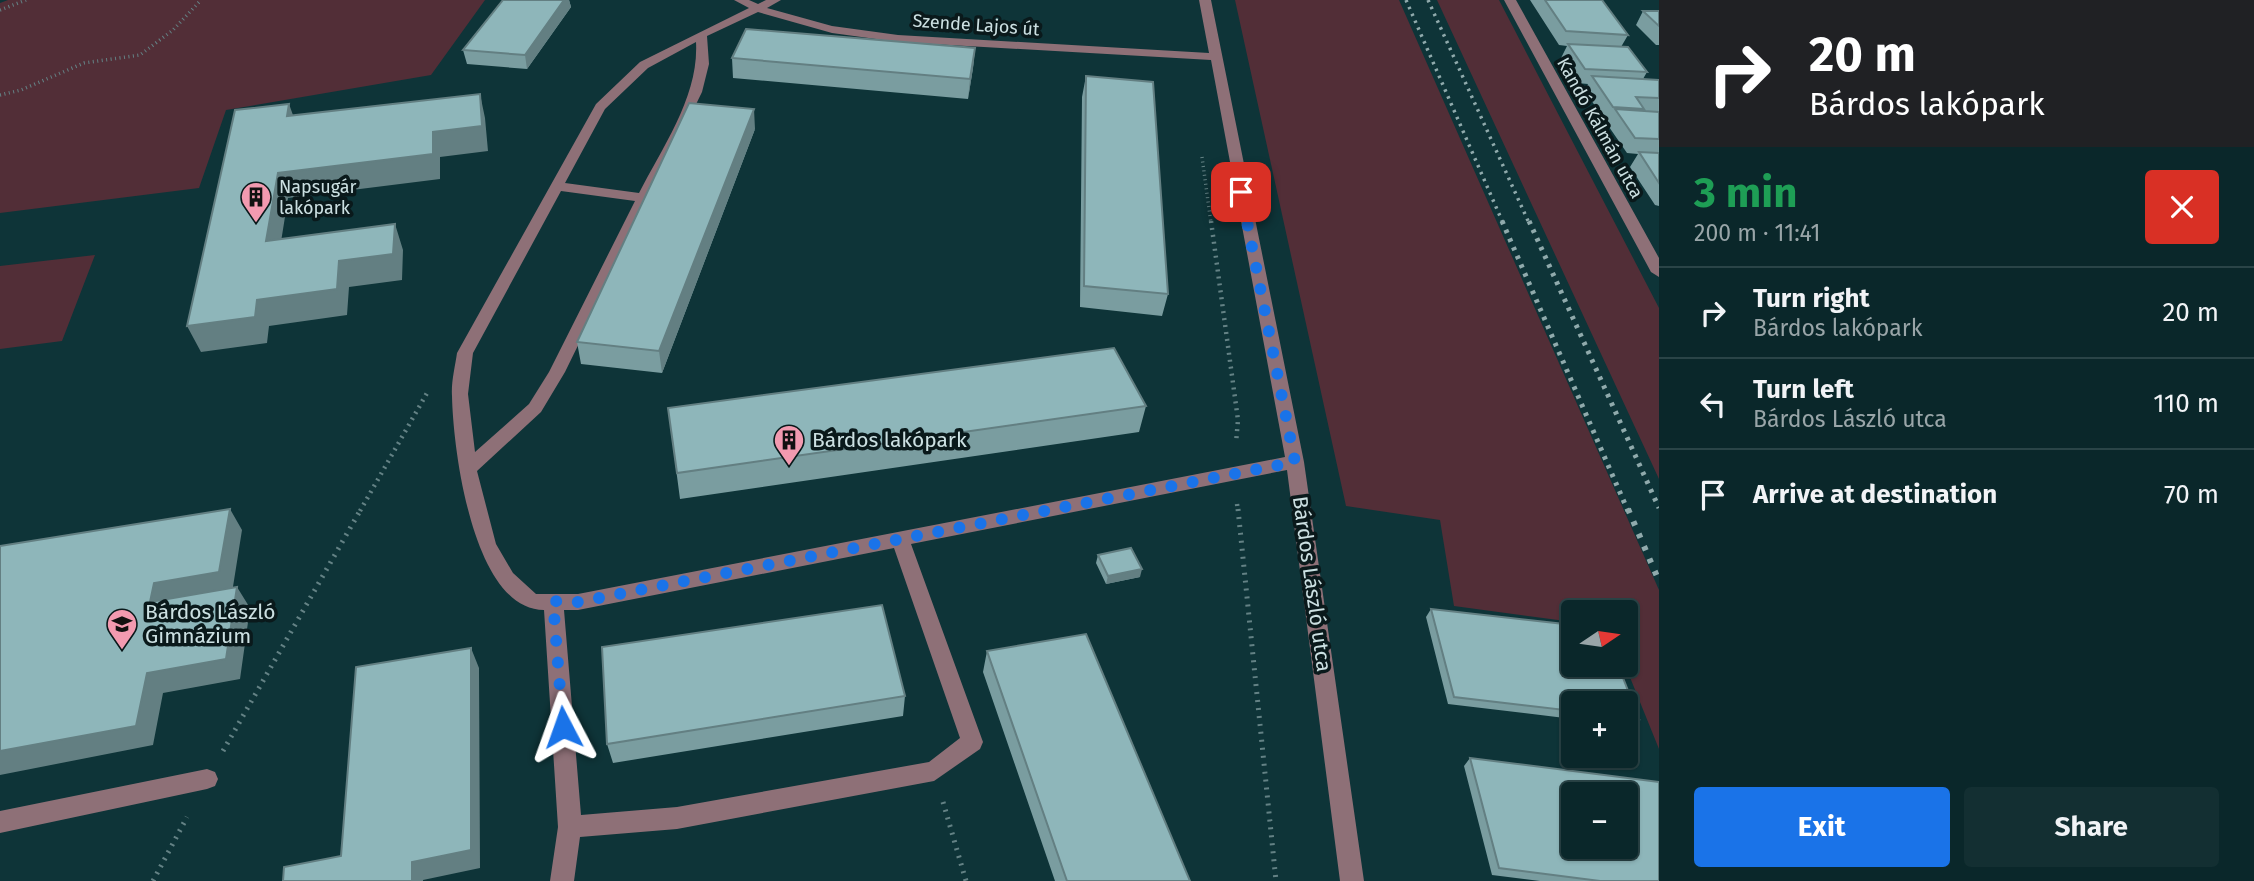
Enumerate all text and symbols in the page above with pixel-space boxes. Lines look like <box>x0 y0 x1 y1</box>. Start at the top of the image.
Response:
street label: Szende Lajos út <box>912 10 1041 40</box>
text: 20 m <box>1809 25 1916 84</box>
icon: right <box>1694 28 1785 119</box>
street label: Kandó Kálmán utca <box>1552 54 1648 202</box>
text: Bárdos lakópark <box>1809 85 2045 123</box>
pin <box>1211 162 1271 222</box>
text: 3 min <box>1694 168 1797 218</box>
button: close <box>2145 170 2219 244</box>
icon: arrive <box>1222 173 1260 211</box>
place label: Napsugár lakópark <box>279 176 356 219</box>
building icon: Napsugár lakópark <box>239 180 273 224</box>
text: 200 m · 11:41 <box>1694 219 1820 247</box>
text: Turn right <box>1753 283 1870 314</box>
icon: right <box>1694 294 1732 332</box>
text: 20 m <box>2162 297 2219 328</box>
text: Bárdos lakópark <box>1753 314 1922 342</box>
text: Turn left <box>1753 374 1854 405</box>
icon: left <box>1694 385 1732 423</box>
text: 110 m <box>2153 388 2219 419</box>
text: Bárdos László utca <box>1753 405 1947 433</box>
building icon: Bárdos lakópark <box>772 423 806 467</box>
place label: Bárdos lakópark <box>812 427 967 453</box>
icon: arrive <box>1694 476 1732 514</box>
text: Arrive at destination <box>1753 479 1997 510</box>
text: 70 m <box>2164 479 2219 510</box>
street label: Bárdos László utca <box>1287 495 1337 673</box>
place label: Bárdos László Gimnázium <box>145 599 276 649</box>
north arrow <box>1561 600 1638 677</box>
map controls <box>1561 600 1638 859</box>
school or university icon: Bárdos László Gimnázium <box>105 607 139 651</box>
position arrow <box>526 690 600 764</box>
button: + <box>1561 691 1638 768</box>
button: − <box>1561 782 1638 859</box>
button: Exit <box>1694 787 1950 867</box>
button: Share <box>1964 787 2219 867</box>

